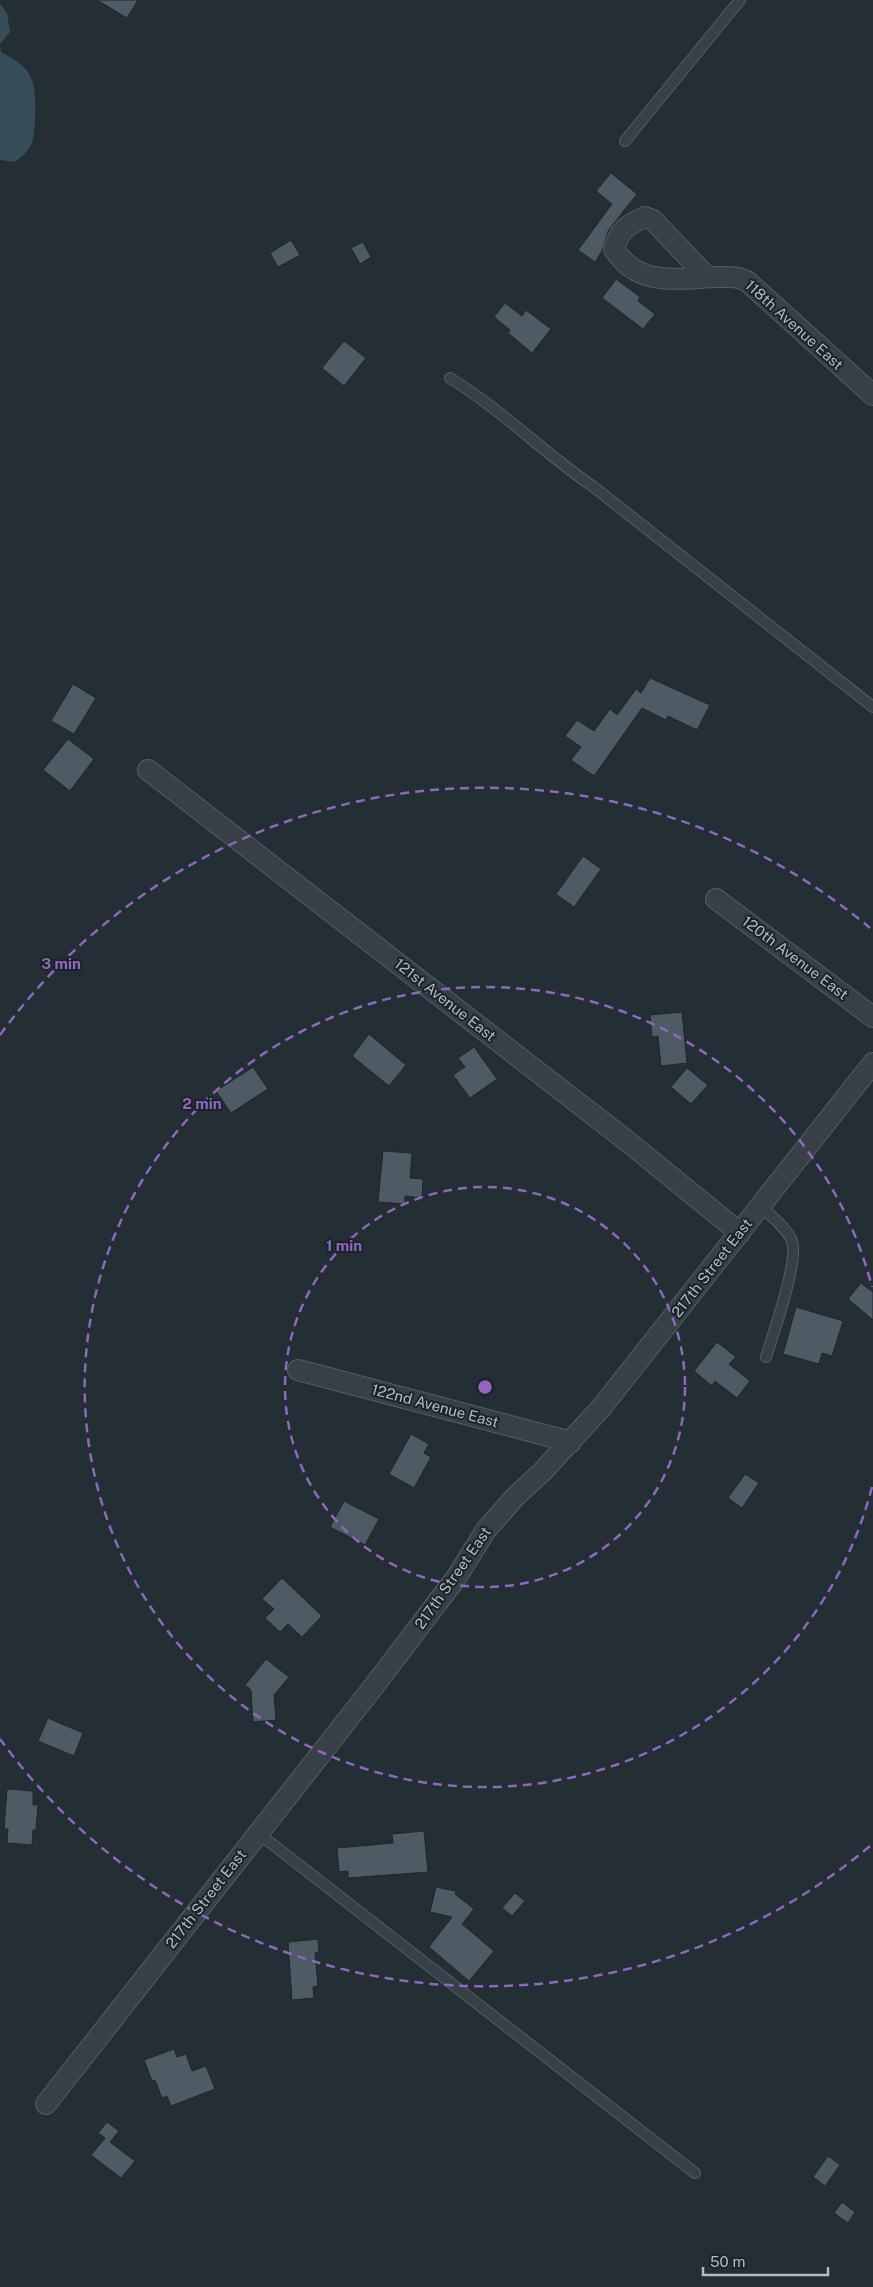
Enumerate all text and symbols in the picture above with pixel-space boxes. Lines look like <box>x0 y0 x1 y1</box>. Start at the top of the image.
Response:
street label: 118th Avenue East <box>742 276 847 373</box>
street label: 120th Avenue East <box>739 912 852 1003</box>
text: 3 min <box>41 955 81 972</box>
street label: 121st Avenue East <box>391 955 499 1045</box>
text: 2 min <box>182 1095 222 1112</box>
street label: 217th Street East <box>668 1215 755 1320</box>
text: 1 min <box>326 1237 362 1254</box>
centre of rings <box>476 1378 494 1396</box>
street label: 122nd Avenue East <box>370 1380 501 1431</box>
street label: 217th Street East <box>411 1523 494 1632</box>
street label: 217th Street East <box>162 1846 249 1951</box>
scale bar <box>703 2244 828 2276</box>
text: 50 m <box>710 2253 745 2270</box>

